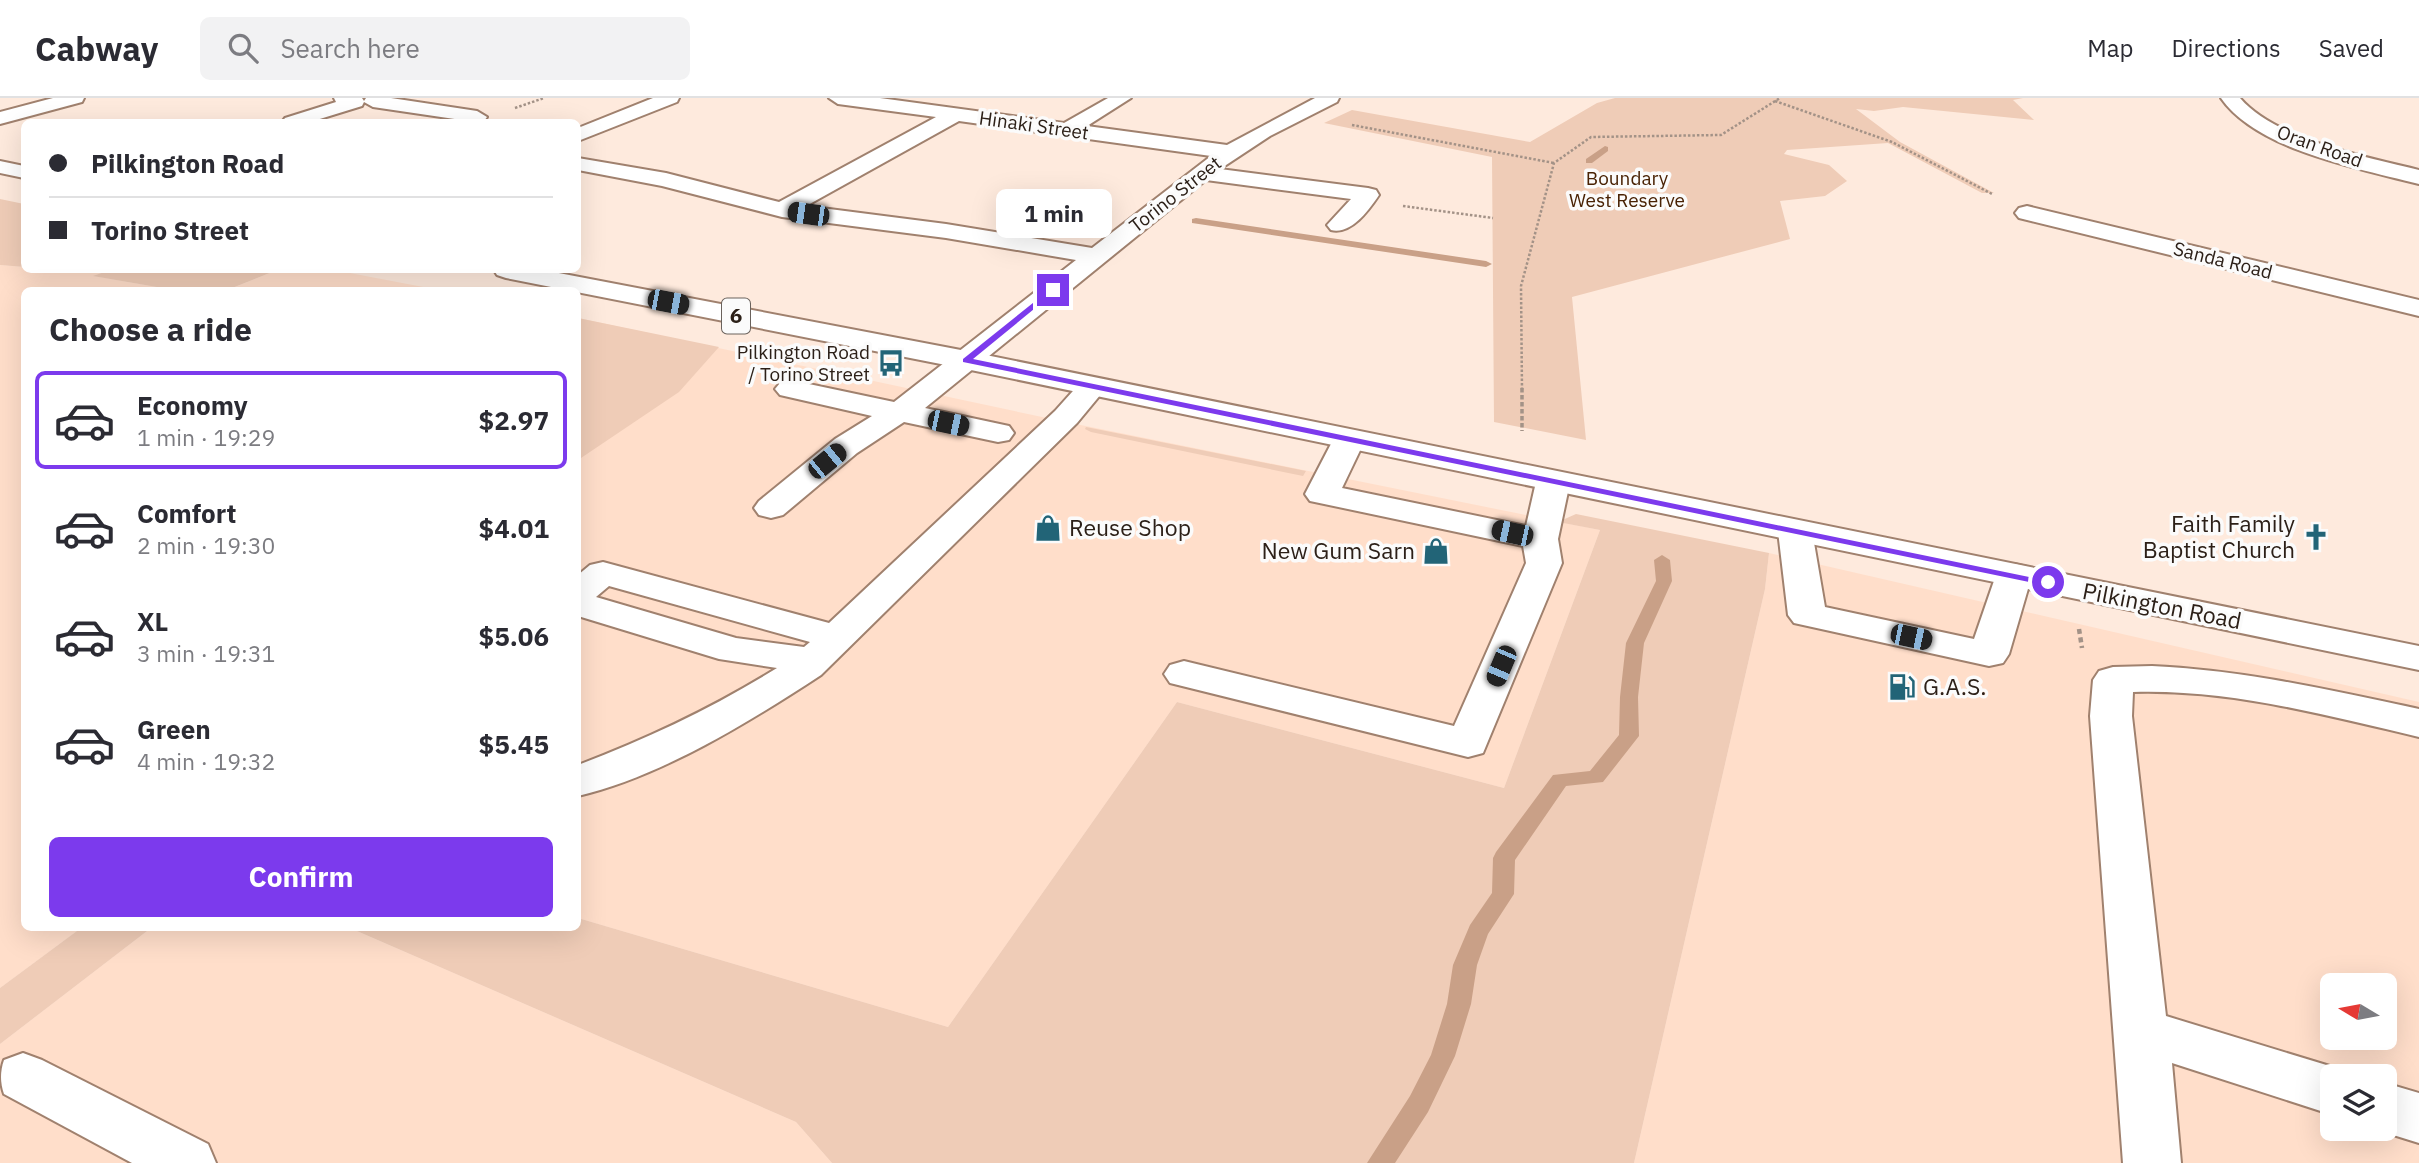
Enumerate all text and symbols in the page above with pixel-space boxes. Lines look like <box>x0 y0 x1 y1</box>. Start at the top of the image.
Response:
search box <box>200 17 690 80</box>
text: Cabway <box>35 27 158 70</box>
icon: search <box>224 29 262 67</box>
text: Search here <box>280 31 420 65</box>
text: Map <box>2087 32 2133 64</box>
text: Directions <box>2171 32 2281 64</box>
text: Saved <box>2319 32 2384 64</box>
street label: Hinaki Street <box>978 105 1090 145</box>
street label: Oran Road <box>2274 119 2366 173</box>
text: Pilkington Road <box>91 146 284 180</box>
street label: Torino Street <box>1124 151 1226 237</box>
park label: Boundary West Reserve <box>1569 166 1685 212</box>
callout: 1 min <box>995 188 1111 238</box>
text: 1 min <box>1024 198 1084 228</box>
car <box>786 201 831 227</box>
text: Torino Street <box>91 213 249 247</box>
street label: Sanda Road <box>2171 236 2275 284</box>
route end <box>1037 274 1069 306</box>
car <box>646 288 691 316</box>
road number: 6 <box>722 298 750 333</box>
text: Choose a ride <box>49 308 252 350</box>
place label: Pilkington Road / Torino Street <box>737 340 870 386</box>
bus stop icon: Pilkington Road / Torino Street <box>876 348 906 378</box>
text: Economy <box>137 388 248 422</box>
icon: car <box>53 389 116 452</box>
text: $2.97 <box>479 403 549 437</box>
car <box>926 408 971 438</box>
text: 1 min · 19:29 <box>137 422 275 452</box>
car <box>805 440 850 482</box>
text: Comfort <box>137 496 236 530</box>
icon: car <box>53 497 116 560</box>
place label: Faith Family Baptist Church <box>2143 508 2296 564</box>
text: $4.01 <box>479 511 549 545</box>
place label: Reuse Shop <box>1069 512 1191 542</box>
shop icon: Reuse Shop <box>1033 513 1063 543</box>
car <box>1490 518 1535 548</box>
church icon: Faith Family Baptist Church <box>2301 522 2331 552</box>
text: 2 min · 19:30 <box>137 530 275 560</box>
place label: New Gum Sarn <box>1261 535 1415 565</box>
shop icon: New Gum Sarn <box>1421 536 1451 566</box>
route start <box>2032 566 2064 598</box>
street label: Pilkington Road <box>2080 575 2244 635</box>
text: XL <box>137 604 168 638</box>
icon: car <box>53 605 116 668</box>
text: $5.06 <box>479 619 549 653</box>
car <box>1889 622 1934 652</box>
text: 3 min · 19:31 <box>137 638 275 668</box>
car <box>1484 643 1519 689</box>
place label: G.A.S. <box>1923 671 1987 701</box>
fuel station icon: G.A.S. <box>1887 672 1917 702</box>
text: Green <box>137 712 211 746</box>
icon: car <box>53 713 116 776</box>
text: $5.45 <box>479 727 549 761</box>
text: 4 min · 19:32 <box>137 746 275 776</box>
button: Confirm <box>49 837 553 917</box>
north arrow <box>2320 973 2398 1050</box>
map controls <box>2320 973 2397 1141</box>
button: layers <box>2320 1064 2397 1141</box>

